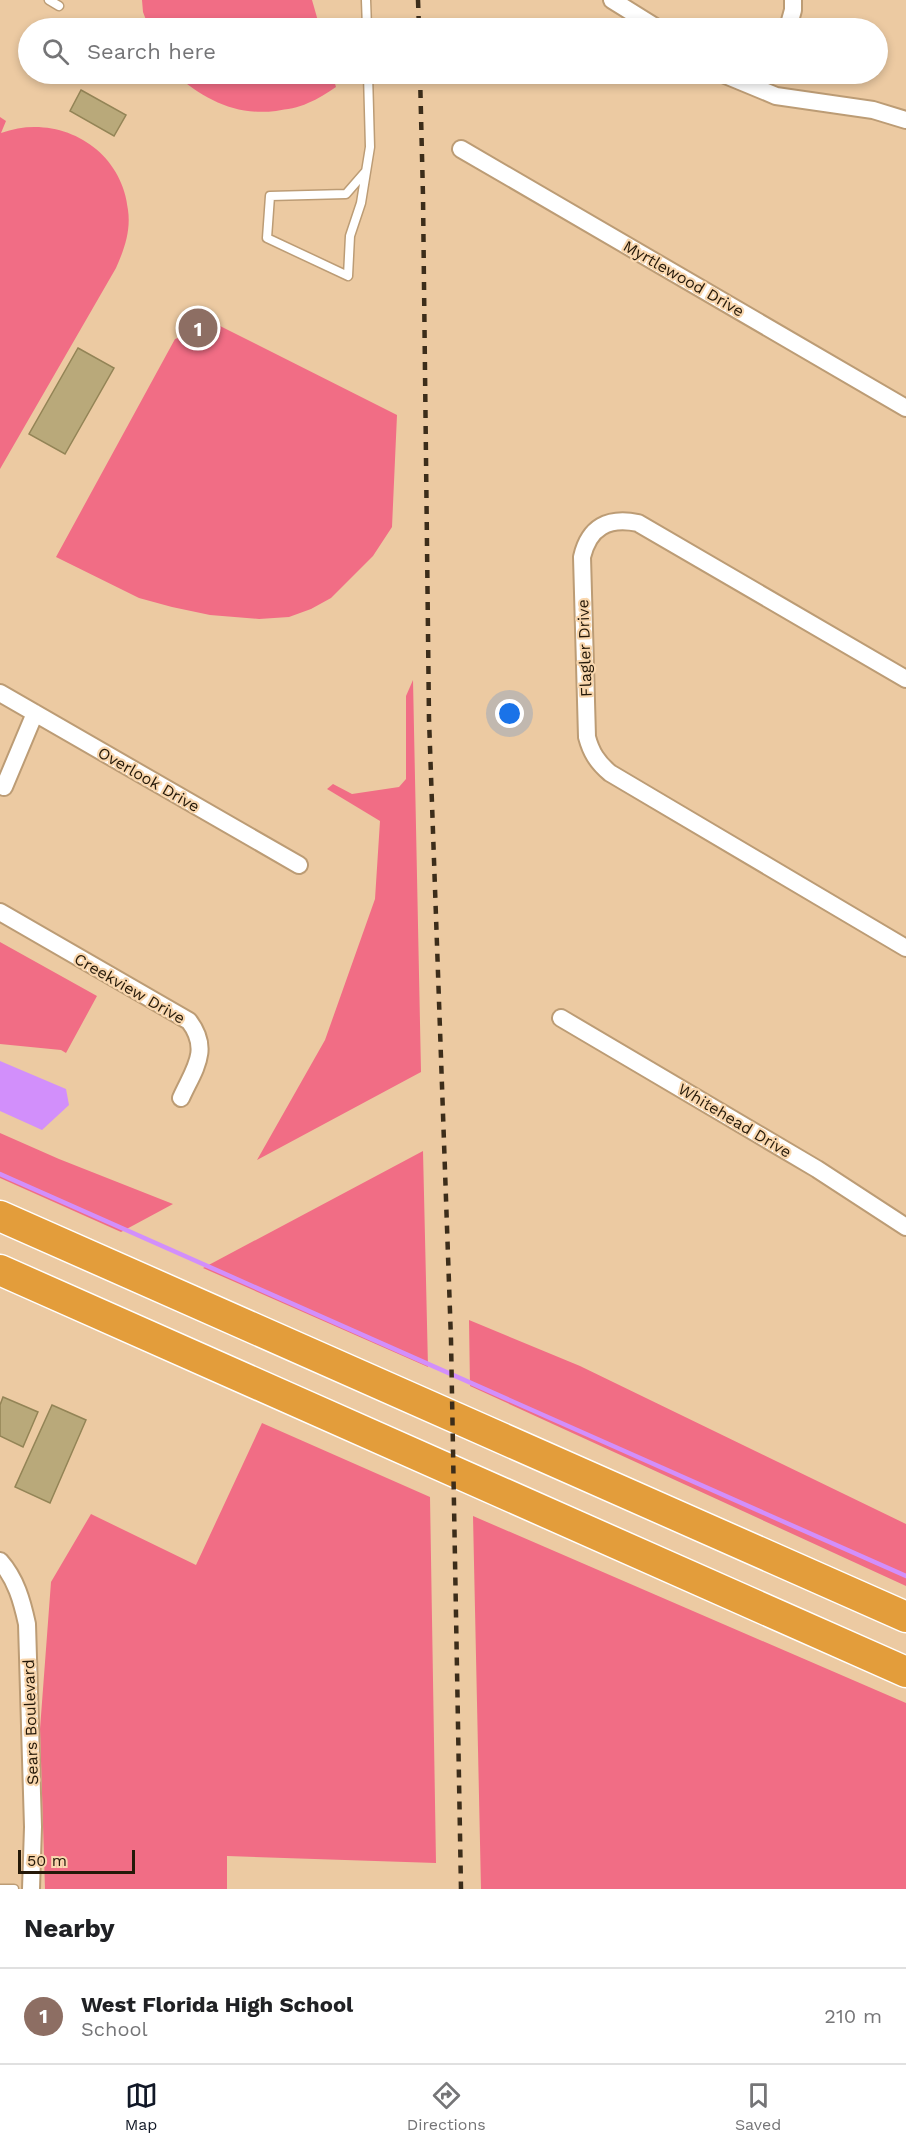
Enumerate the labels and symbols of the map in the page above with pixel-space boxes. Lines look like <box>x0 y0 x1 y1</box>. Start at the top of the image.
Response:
street label: Myrtlewood Drive <box>620 236 747 321</box>
pin: 1 <box>178 306 218 350</box>
street label: Flagler Drive <box>573 599 596 697</box>
your location <box>495 699 524 728</box>
street label: Overlook Drive <box>95 743 203 816</box>
street label: Creekview Drive <box>71 949 188 1028</box>
street label: Whitehead Drive <box>675 1079 795 1162</box>
street label: Sears Boulevard <box>19 1659 42 1785</box>
scale bar <box>18 1847 135 1874</box>

